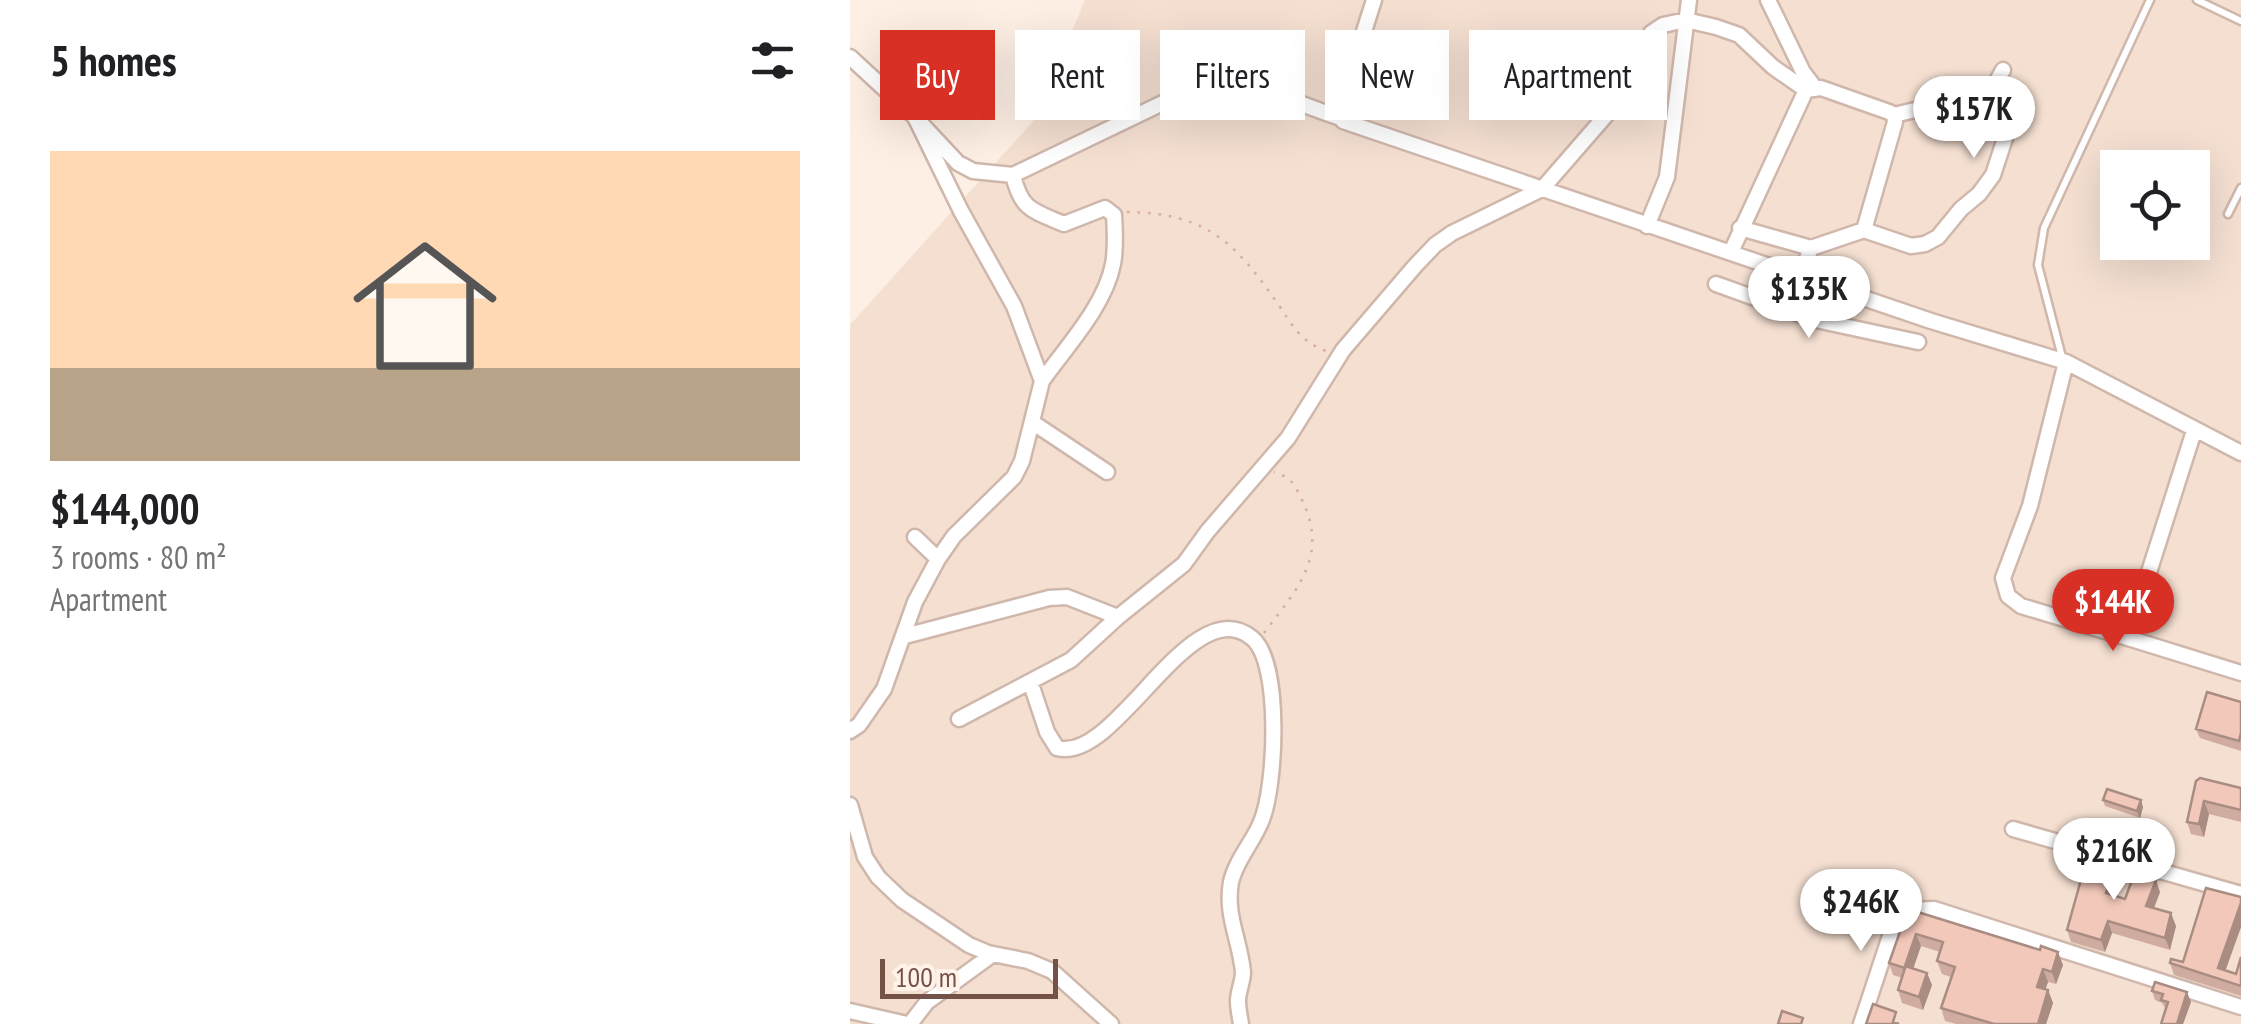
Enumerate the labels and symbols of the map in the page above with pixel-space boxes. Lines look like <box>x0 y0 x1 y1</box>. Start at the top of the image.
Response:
pin: $157K <box>1904 76 2044 161</box>
pin: $135K <box>1739 256 1879 341</box>
pin: $144K <box>2043 569 2183 654</box>
pin: $216K <box>2044 818 2184 903</box>
pin: $246K <box>1791 869 1931 954</box>
scale bar <box>880 954 1058 998</box>

